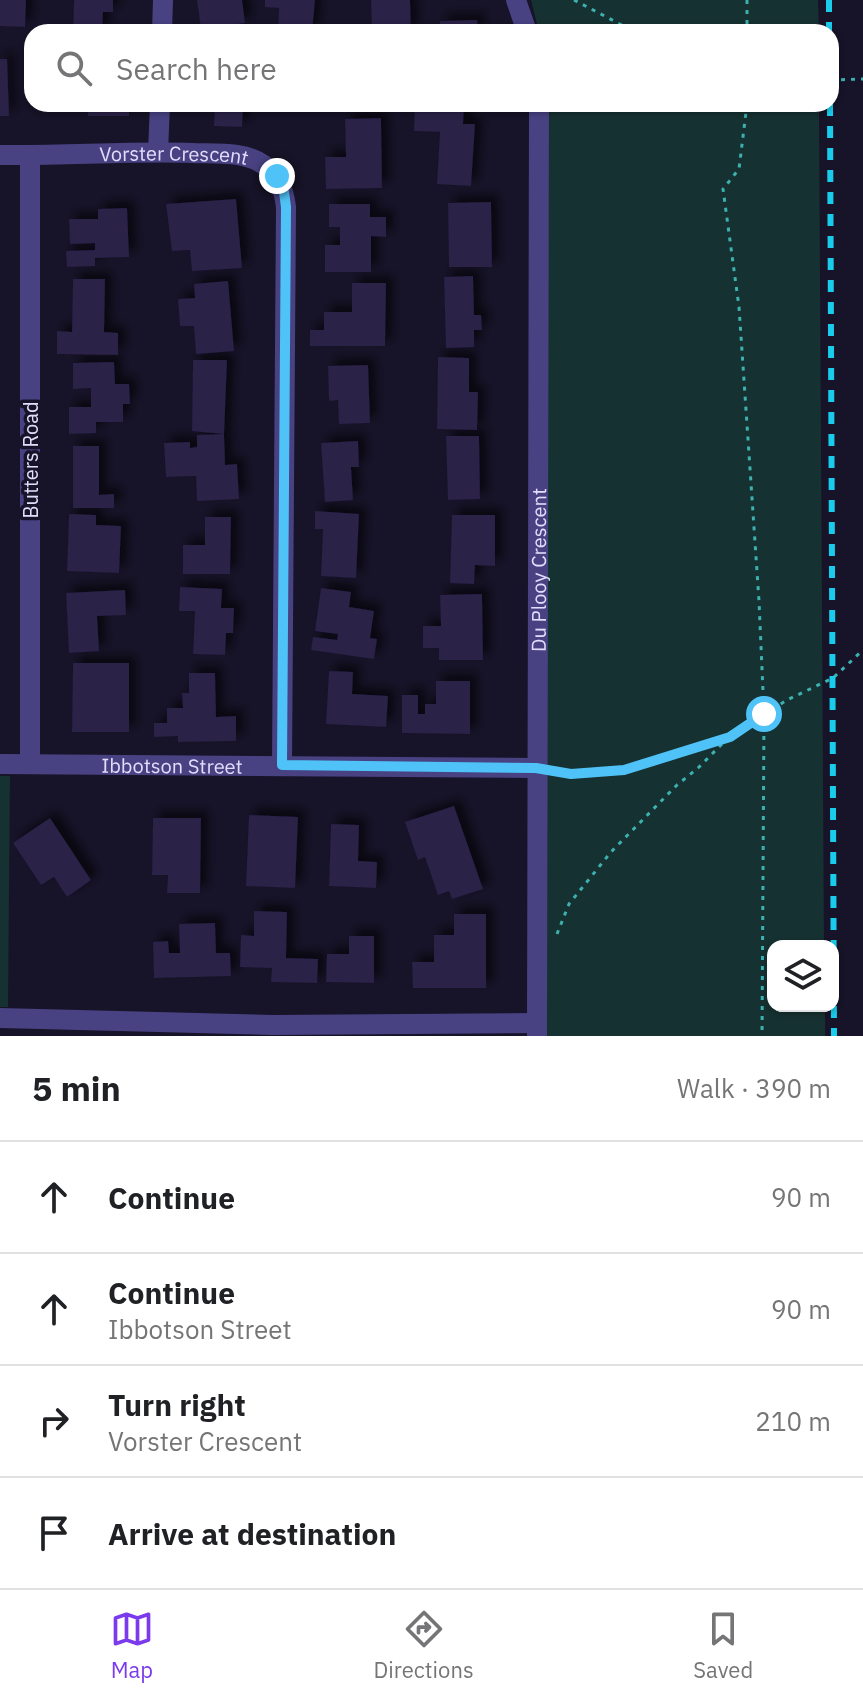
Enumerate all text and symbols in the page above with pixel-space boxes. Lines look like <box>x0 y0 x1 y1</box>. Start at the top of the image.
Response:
search box <box>24 24 839 112</box>
icon: search <box>52 46 96 90</box>
text: Search here <box>116 49 277 88</box>
street label: Vorster Crescent <box>99 139 252 171</box>
route end <box>259 158 295 194</box>
street label: Butters Road <box>17 402 44 518</box>
street label: Du Plooy Crescent <box>524 488 552 652</box>
route start <box>746 696 782 732</box>
street label: Ibbotson Street <box>101 751 243 779</box>
map controls <box>767 940 839 1012</box>
button: layers <box>767 940 839 1012</box>
text: 5 min <box>32 1066 121 1110</box>
text: Walk · 390 m <box>677 1071 831 1105</box>
icon: ahead <box>32 1175 76 1219</box>
text: Continue <box>108 1178 235 1217</box>
text: 90 m <box>771 1180 831 1214</box>
text: Continue <box>108 1273 235 1312</box>
icon: ahead <box>32 1287 76 1331</box>
text: 90 m <box>771 1292 831 1326</box>
text: Ibbotson Street <box>108 1312 292 1346</box>
text: Turn right <box>108 1385 246 1424</box>
icon: right <box>32 1399 76 1443</box>
text: 210 m <box>755 1404 831 1438</box>
text: Vorster Crescent <box>108 1424 302 1458</box>
icon: arrive <box>32 1511 76 1555</box>
text: Arrive at destination <box>108 1514 396 1553</box>
tab: Map <box>110 1607 154 1684</box>
tab: Directions <box>374 1607 474 1684</box>
tab: Saved <box>693 1607 753 1684</box>

